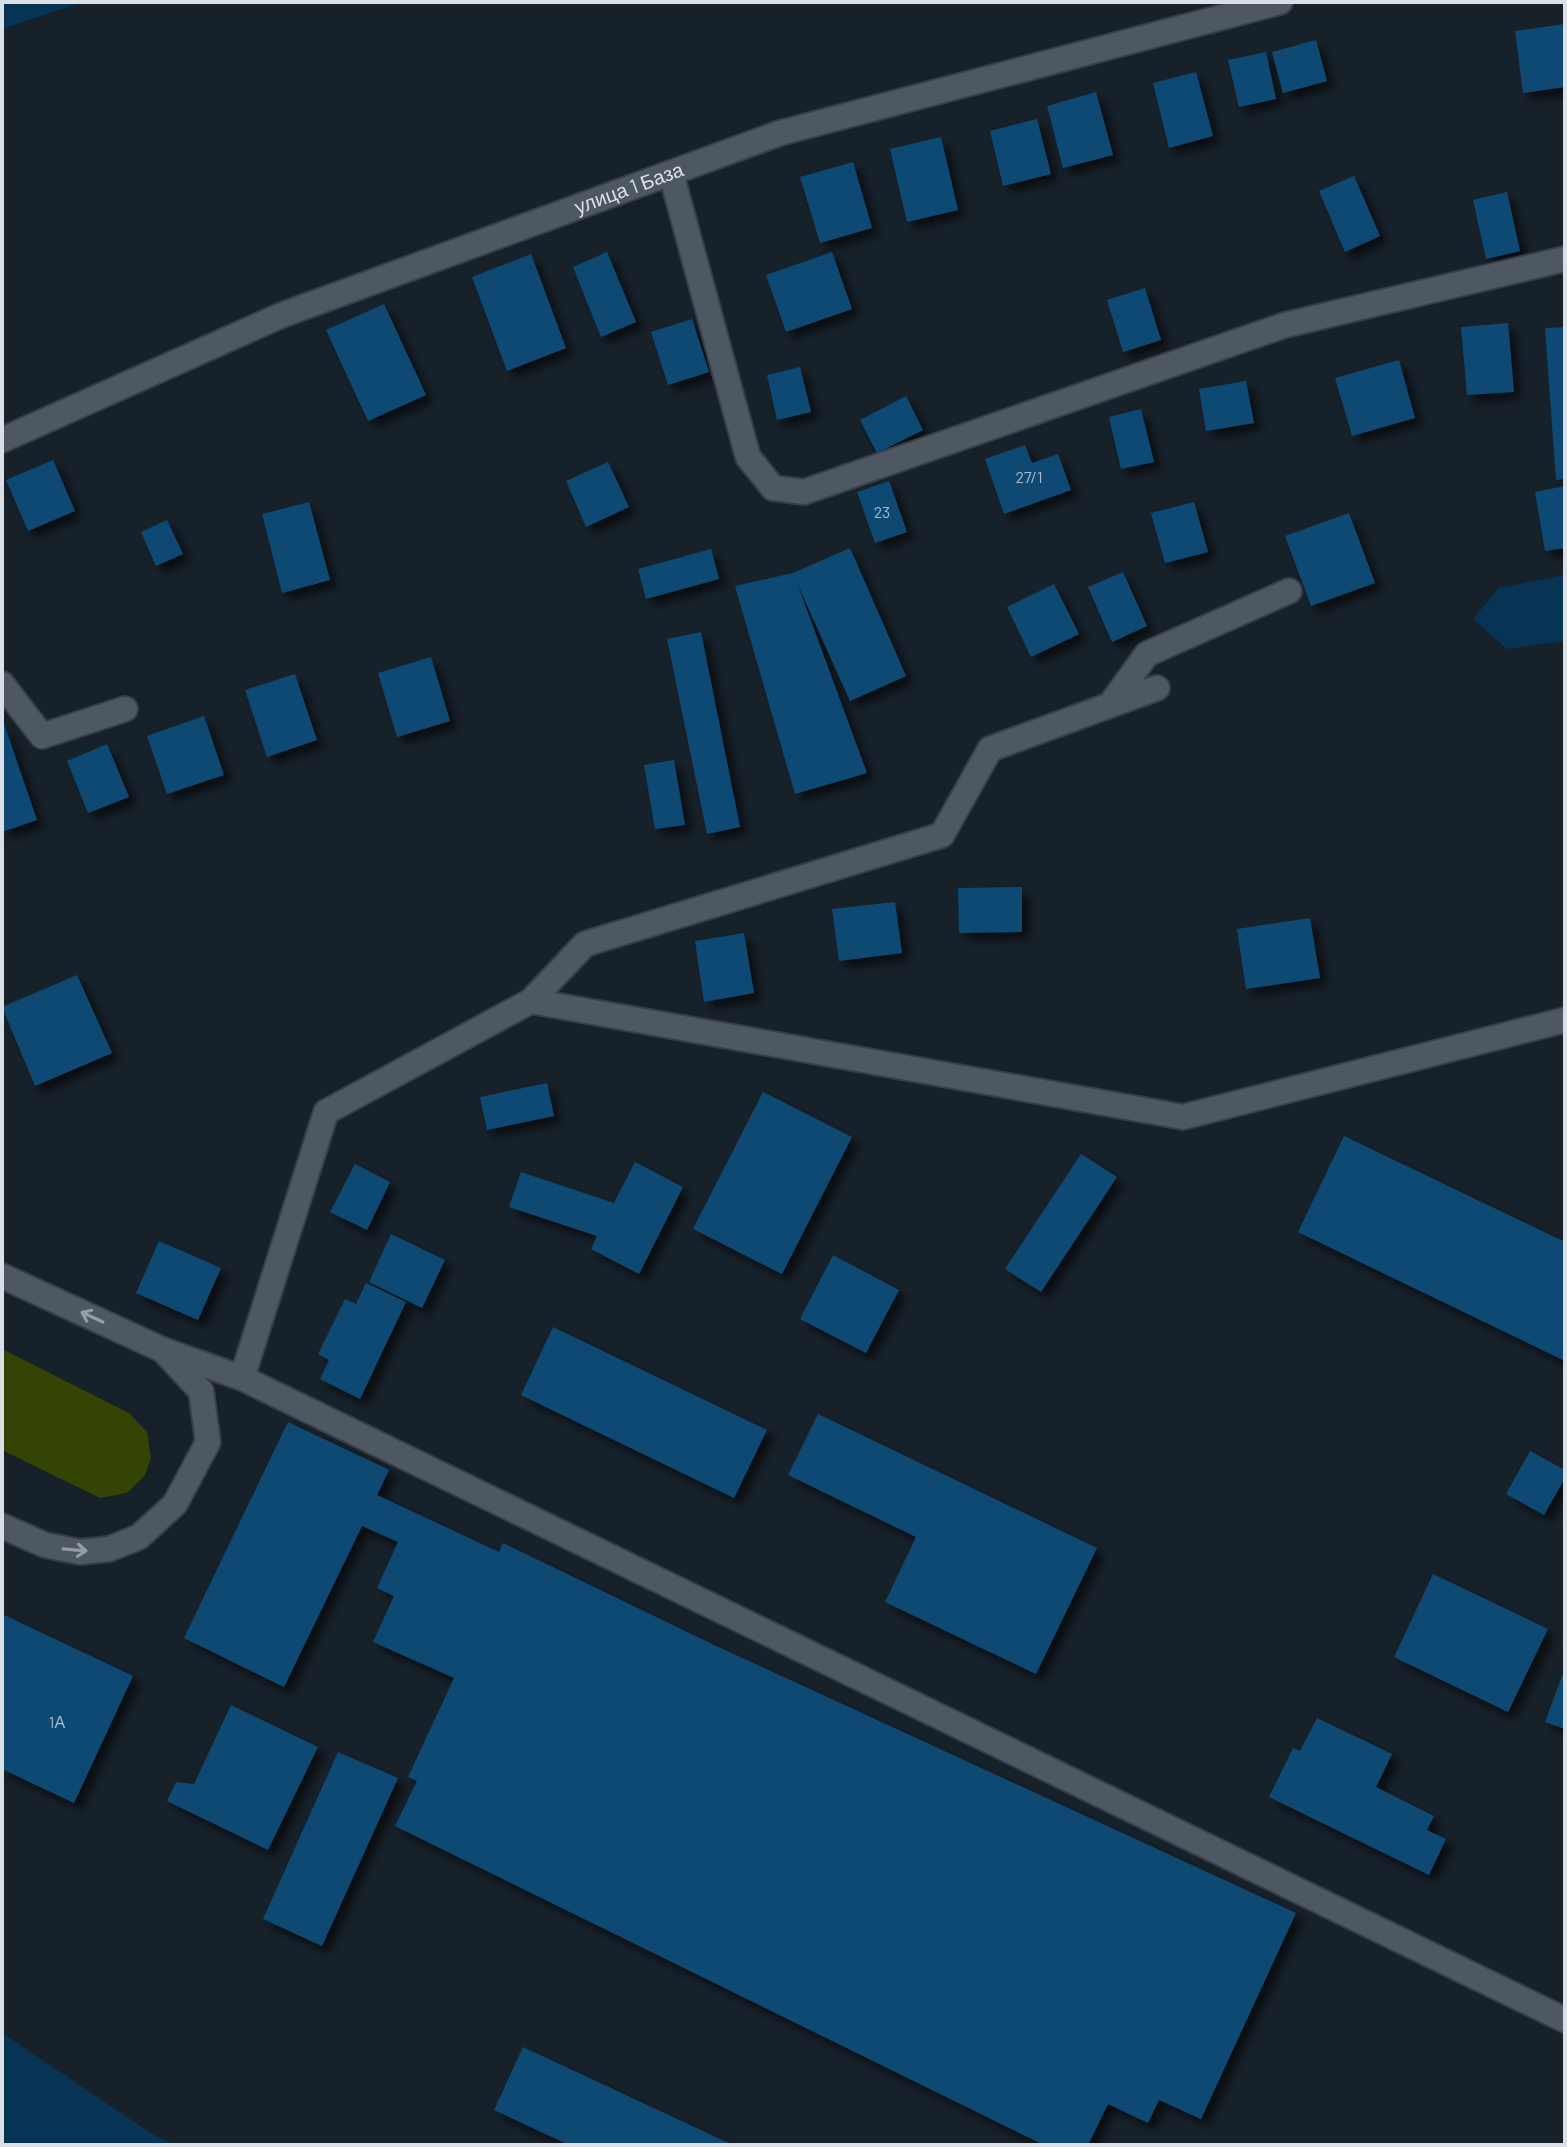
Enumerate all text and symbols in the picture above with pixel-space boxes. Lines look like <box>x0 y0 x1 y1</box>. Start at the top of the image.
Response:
street label: улица 1 База <box>571 156 687 218</box>
house number: 27/1 <box>1015 467 1043 486</box>
house number: 23 <box>874 502 890 521</box>
one-way arrow <box>80 1309 105 1324</box>
one-way arrow <box>61 1543 88 1558</box>
house number: 1А <box>49 1712 65 1731</box>

